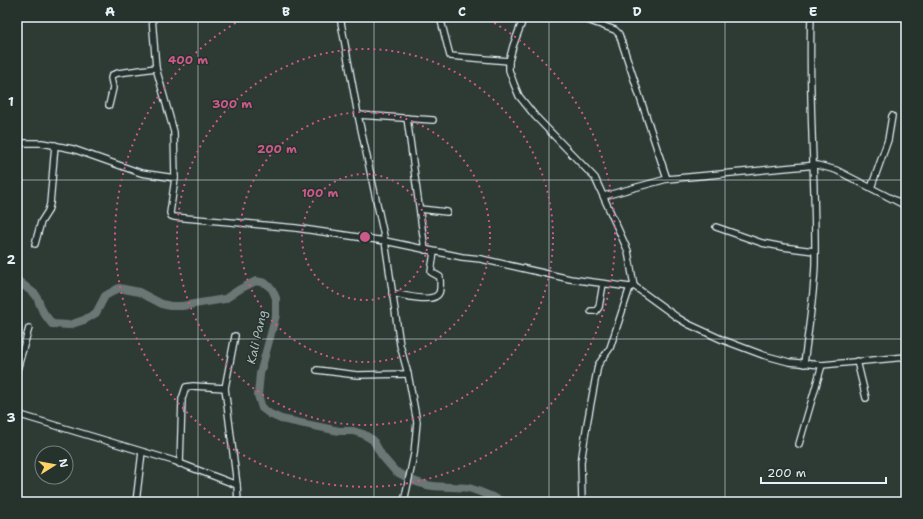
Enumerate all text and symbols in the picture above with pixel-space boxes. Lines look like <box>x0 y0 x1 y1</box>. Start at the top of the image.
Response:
text: A <box>105 3 115 20</box>
text: B <box>282 3 290 20</box>
text: C <box>458 3 466 20</box>
text: D <box>632 3 642 20</box>
text: E <box>809 3 818 20</box>
text: 400 m <box>168 52 208 68</box>
text: 1 <box>8 93 14 110</box>
text: 300 m <box>212 96 252 112</box>
text: 200 m <box>257 141 297 157</box>
text: 100 m <box>302 185 339 201</box>
centre of rings <box>358 230 372 244</box>
text: 2 <box>6 251 16 268</box>
water label: Kali Pang <box>243 308 271 366</box>
text: 3 <box>6 409 16 426</box>
north arrow <box>34 445 74 485</box>
text: N <box>55 457 72 469</box>
scale bar <box>761 459 886 485</box>
text: 200 m <box>767 465 806 481</box>

